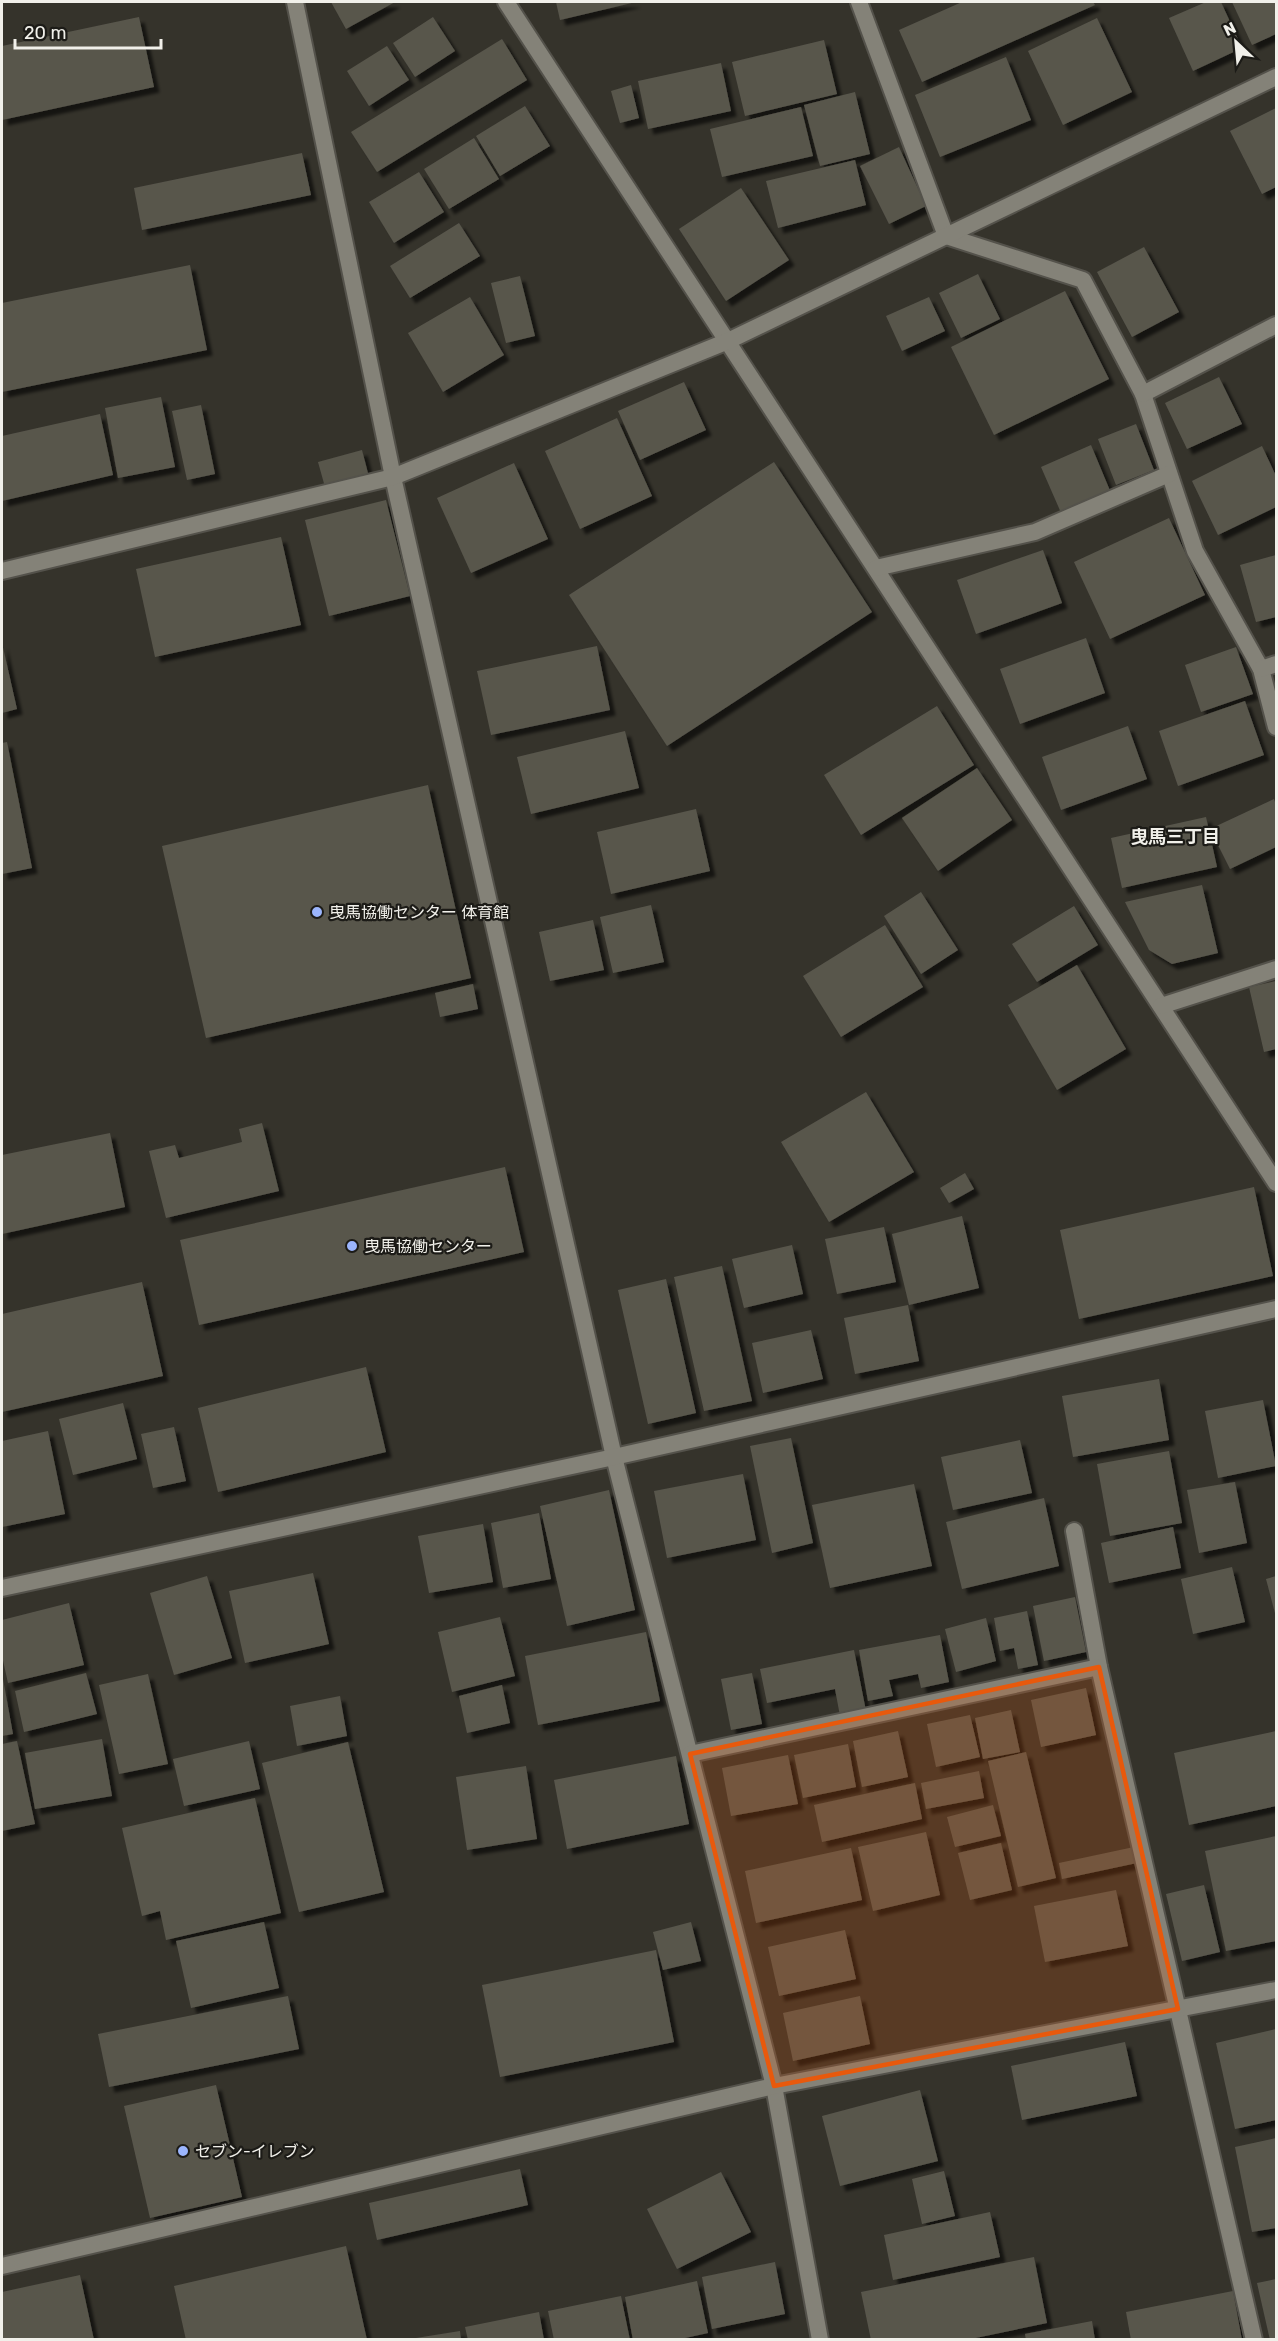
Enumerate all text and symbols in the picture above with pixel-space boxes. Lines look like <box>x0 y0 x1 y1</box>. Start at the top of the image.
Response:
scale bar <box>15 12 160 50</box>
north arrow <box>1206 12 1266 72</box>
text: N <box>1220 18 1239 40</box>
text: 20 m <box>24 22 66 44</box>
district label: 曳馬三丁目 <box>1130 826 1220 848</box>
place label: 曳馬協働センター 体育館 <box>329 903 509 922</box>
marker: 曳馬協働センター 体育館 <box>310 905 324 919</box>
place label: 曳馬協働センター <box>364 1237 492 1256</box>
marker: 曳馬協働センター <box>345 1239 359 1253</box>
place label: セブン-イレブン <box>195 2142 315 2161</box>
marker: セブン-イレブン <box>176 2144 190 2158</box>

